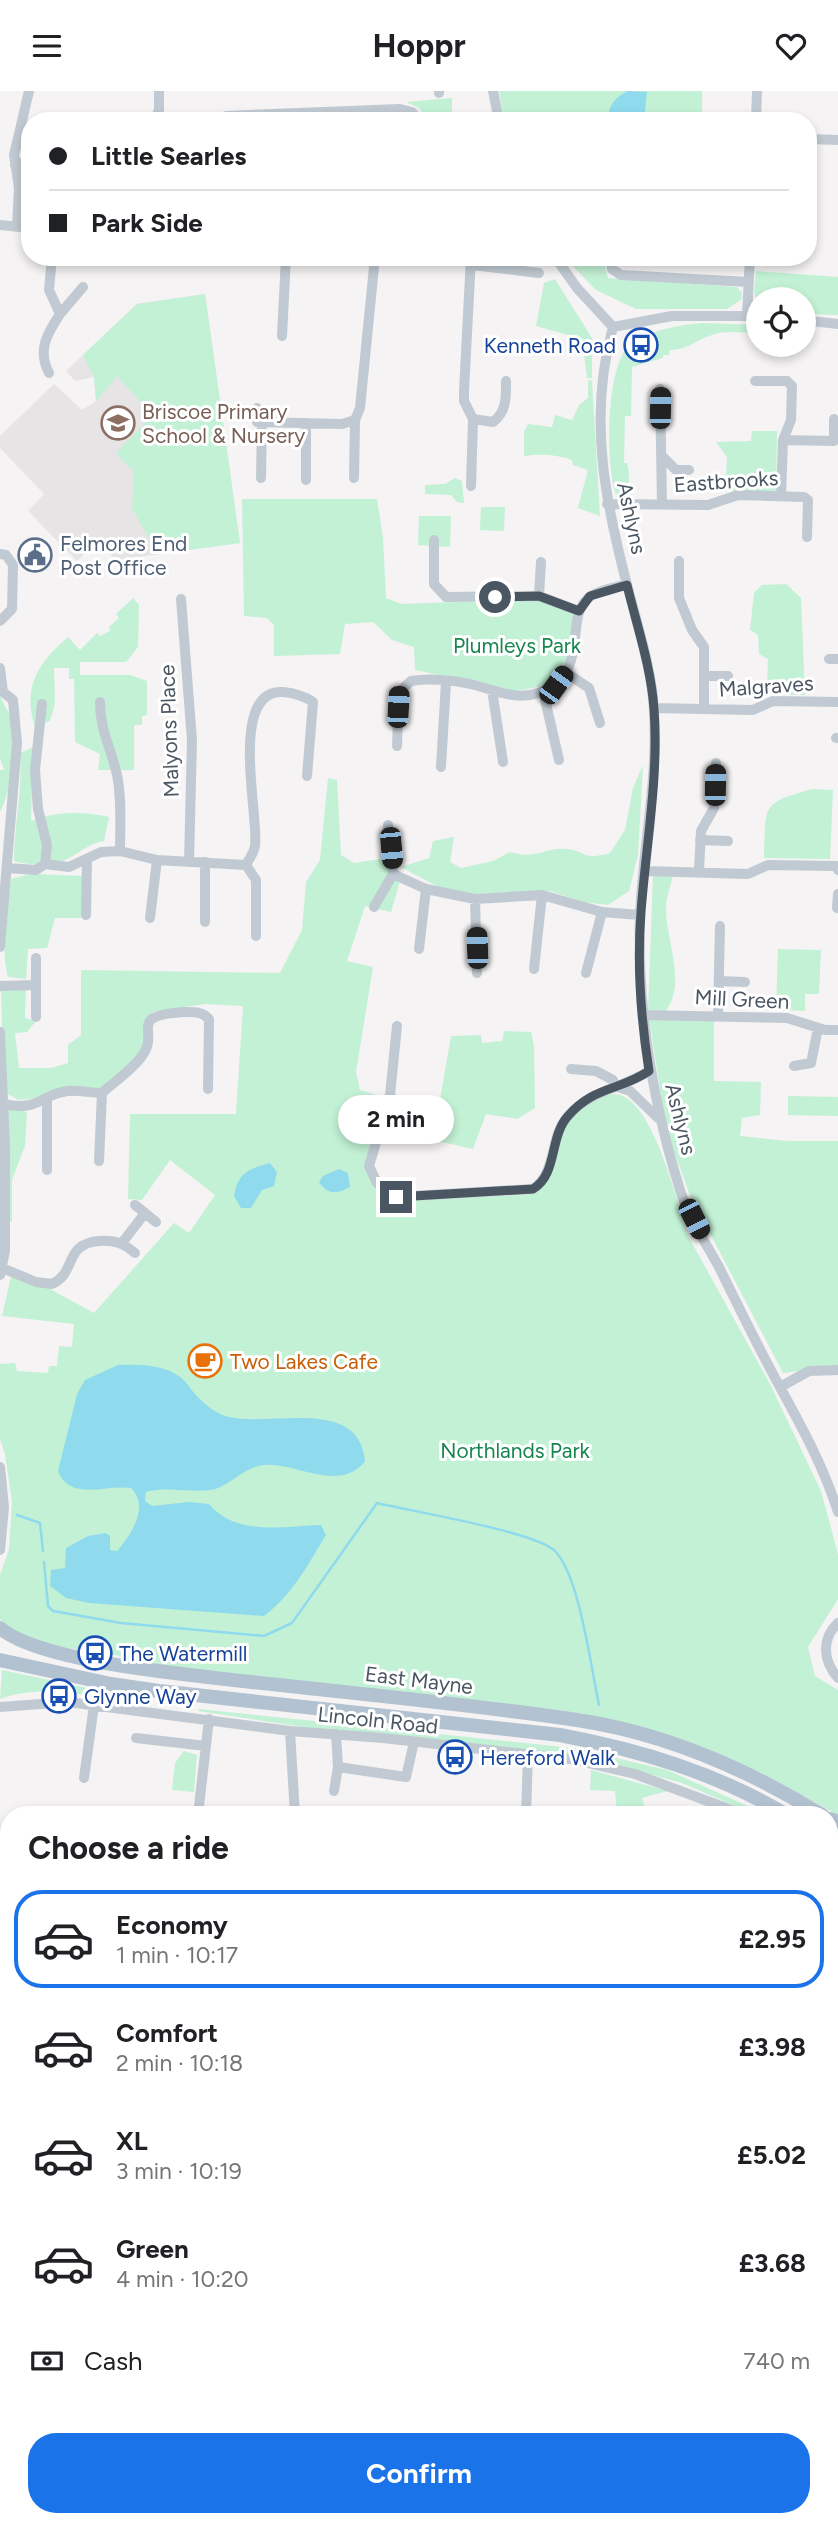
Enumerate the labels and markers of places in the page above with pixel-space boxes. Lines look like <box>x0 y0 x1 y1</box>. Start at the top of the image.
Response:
bus stop icon: Kenneth Road <box>622 326 660 364</box>
place label: Kenneth Road <box>484 333 616 358</box>
place label: Briscoe Primary School & Nursery <box>142 399 305 448</box>
school or university icon: Briscoe Primary School & Nursery <box>99 404 137 442</box>
place label: Felmores End Post Office <box>60 531 187 580</box>
public building icon: Felmores End Post Office <box>16 536 54 574</box>
cafe icon: Two Lakes Cafe <box>186 1342 224 1380</box>
place label: Two Lakes Cafe <box>230 1349 378 1374</box>
bus stop icon: The Watermill <box>76 1634 114 1672</box>
place label: The Watermill <box>119 1641 247 1666</box>
bus stop icon: Glynne Way <box>40 1677 78 1715</box>
place label: Glynne Way <box>84 1684 197 1709</box>
bus stop icon: Hereford Walk <box>436 1738 474 1776</box>
place label: Hereford Walk <box>480 1745 616 1770</box>

